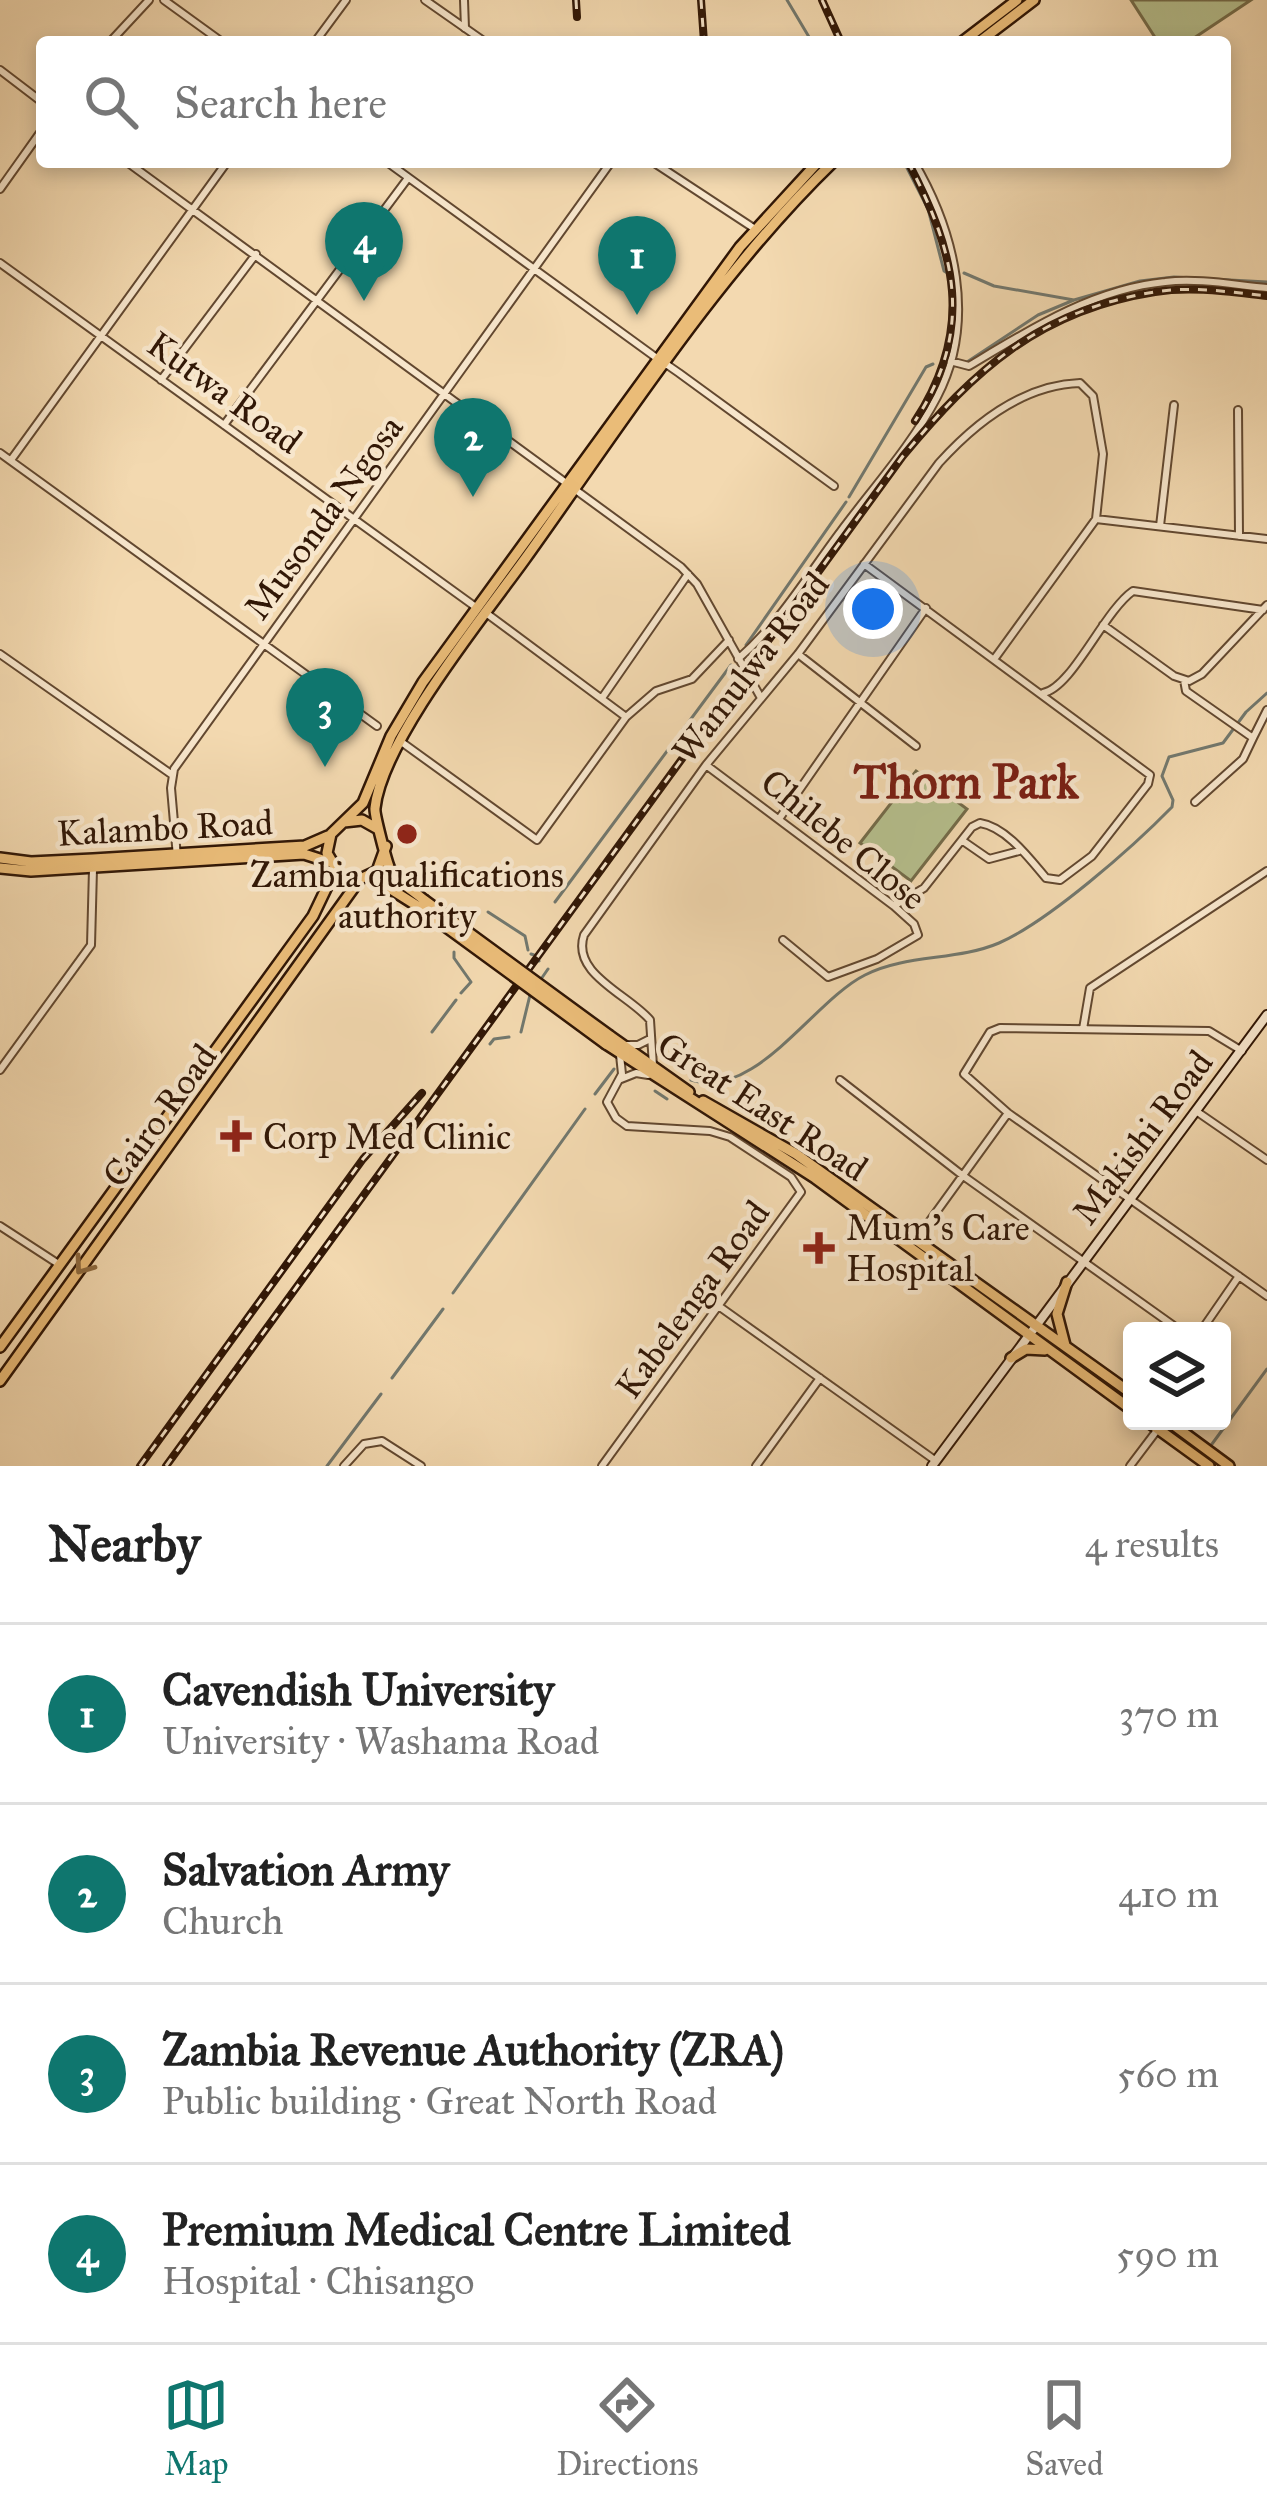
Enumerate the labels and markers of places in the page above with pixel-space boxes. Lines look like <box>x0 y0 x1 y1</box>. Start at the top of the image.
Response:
pin: 4 <box>325 202 403 301</box>
pin: 1 <box>598 216 676 315</box>
pin: 2 <box>434 398 512 497</box>
pin: 3 <box>286 668 364 767</box>
marker: Zambia qualifications authority <box>394 821 420 847</box>
place label: Zambia qualifications authority <box>250 853 564 938</box>
place label: Corp Med Clinic <box>263 1115 511 1159</box>
marker: Corp Med Clinic <box>220 1120 252 1152</box>
place label: Mum's Care Hospital <box>846 1206 1030 1291</box>
marker: Mum's Care Hospital <box>803 1232 835 1264</box>

